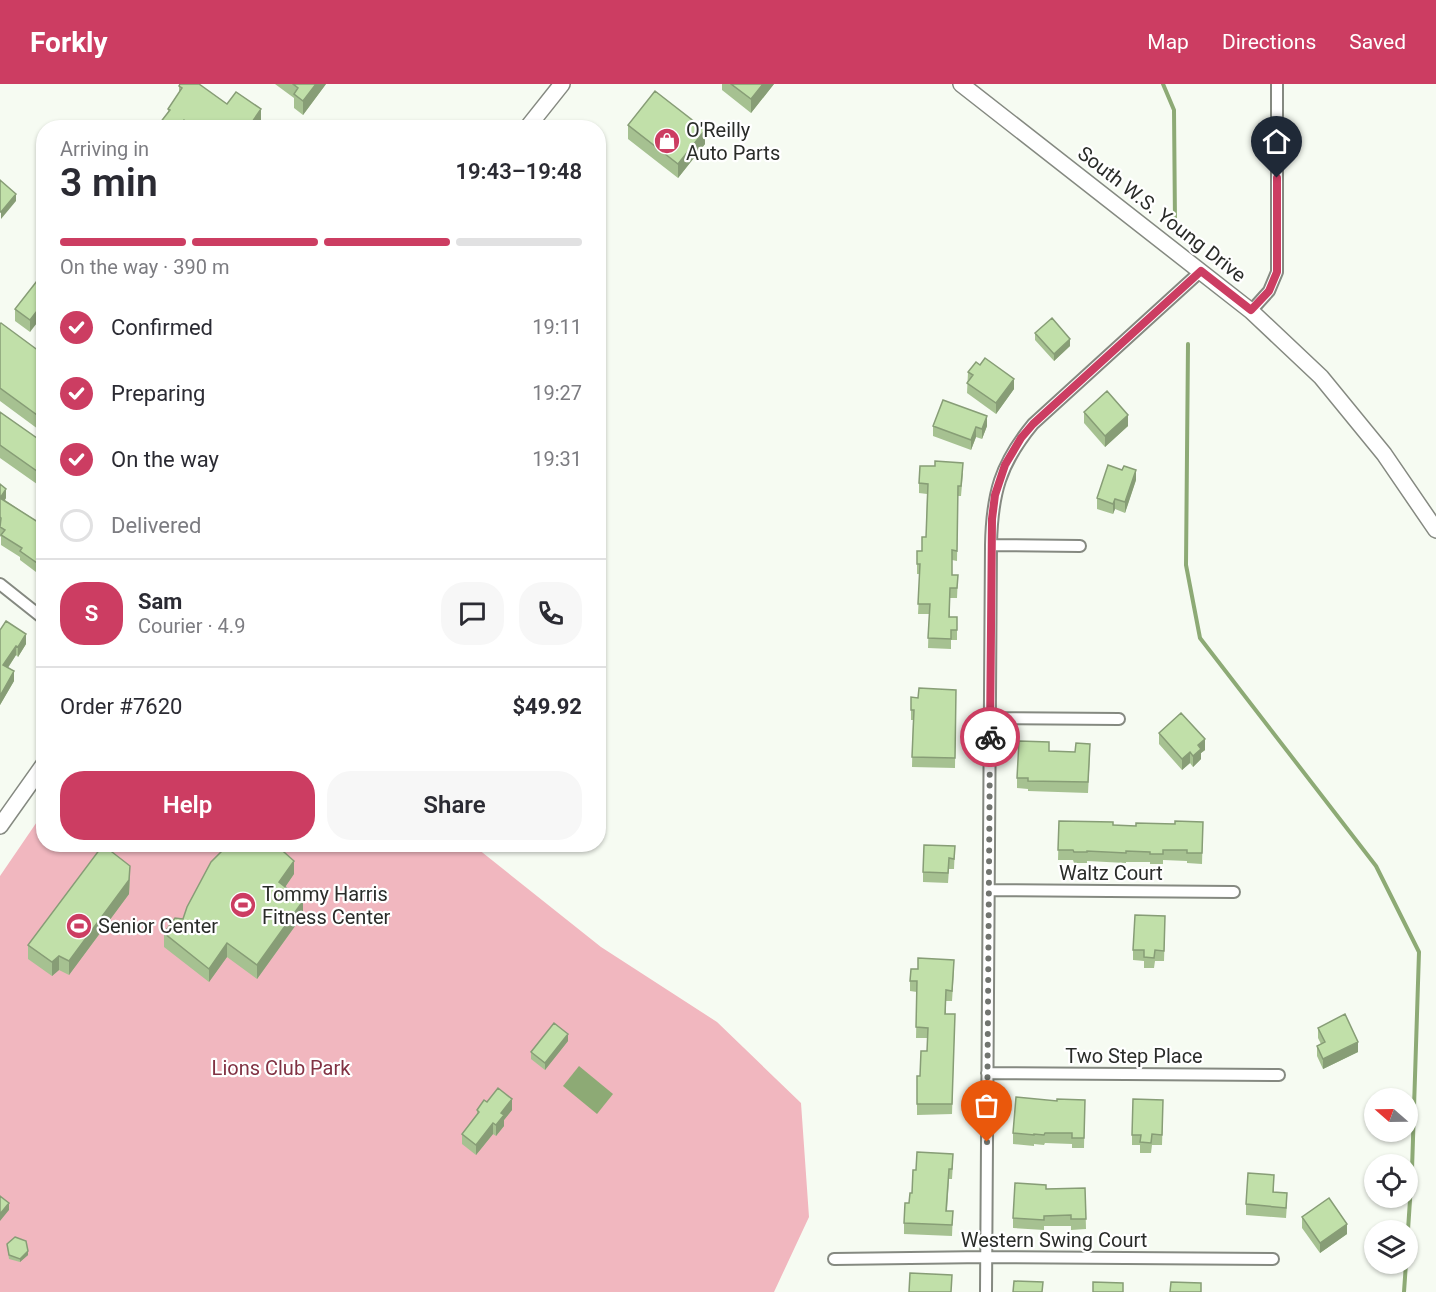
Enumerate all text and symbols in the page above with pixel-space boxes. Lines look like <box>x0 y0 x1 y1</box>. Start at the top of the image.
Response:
text: Forkly <box>30 26 108 59</box>
text: Map <box>1147 30 1189 54</box>
text: Directions <box>1222 30 1316 54</box>
text: Saved <box>1349 30 1406 54</box>
pin <box>1251 116 1302 178</box>
place label: O'Reilly Auto Parts <box>686 118 780 165</box>
icon: home <box>1260 125 1293 158</box>
shop icon: O'Reilly Auto Parts <box>652 126 682 156</box>
text: Arriving in <box>60 137 149 161</box>
street label: South W.S. Young Drive <box>1073 141 1251 287</box>
text: 19:43–19:48 <box>455 159 582 184</box>
text: 3 min <box>60 160 158 206</box>
text: On the way · 390 m <box>60 255 229 279</box>
icon: check <box>60 311 93 344</box>
text: Confirmed <box>111 315 213 340</box>
text: 19:11 <box>532 315 582 339</box>
icon: check <box>60 377 93 410</box>
text: Preparing <box>111 381 205 406</box>
text: 19:27 <box>532 381 582 405</box>
icon: check <box>60 443 93 476</box>
text: On the way <box>111 447 219 472</box>
text: 19:31 <box>532 447 582 471</box>
text: Delivered <box>111 513 201 538</box>
button: chat <box>441 582 504 645</box>
button: phone <box>519 582 582 645</box>
text: Sam <box>138 589 182 614</box>
text: S <box>85 601 98 626</box>
text: Courier · 4.9 <box>138 614 245 638</box>
text: Order #7620 <box>60 694 182 719</box>
text: $49.92 <box>513 694 582 719</box>
courier <box>960 707 1020 767</box>
icon: bike <box>974 721 1007 754</box>
button: Help <box>60 771 315 840</box>
button: Share <box>327 771 582 840</box>
street label: Waltz Court <box>1059 861 1163 885</box>
place label: Tommy Harris Fitness Center <box>262 882 391 929</box>
sports icon: Tommy Harris Fitness Center <box>228 890 258 920</box>
sports icon: Senior Center <box>64 911 94 941</box>
place label: Senior Center <box>98 914 218 938</box>
street label: Two Step Place <box>1065 1044 1203 1068</box>
park label: Lions Club Park <box>212 1056 351 1080</box>
pin <box>961 1080 1012 1142</box>
north arrow <box>1364 1088 1418 1142</box>
map controls <box>1364 1088 1418 1274</box>
icon: bag <box>970 1089 1003 1122</box>
button: locate <box>1364 1154 1418 1208</box>
button: layers <box>1364 1220 1418 1274</box>
street label: Western Swing Court <box>961 1228 1147 1252</box>

